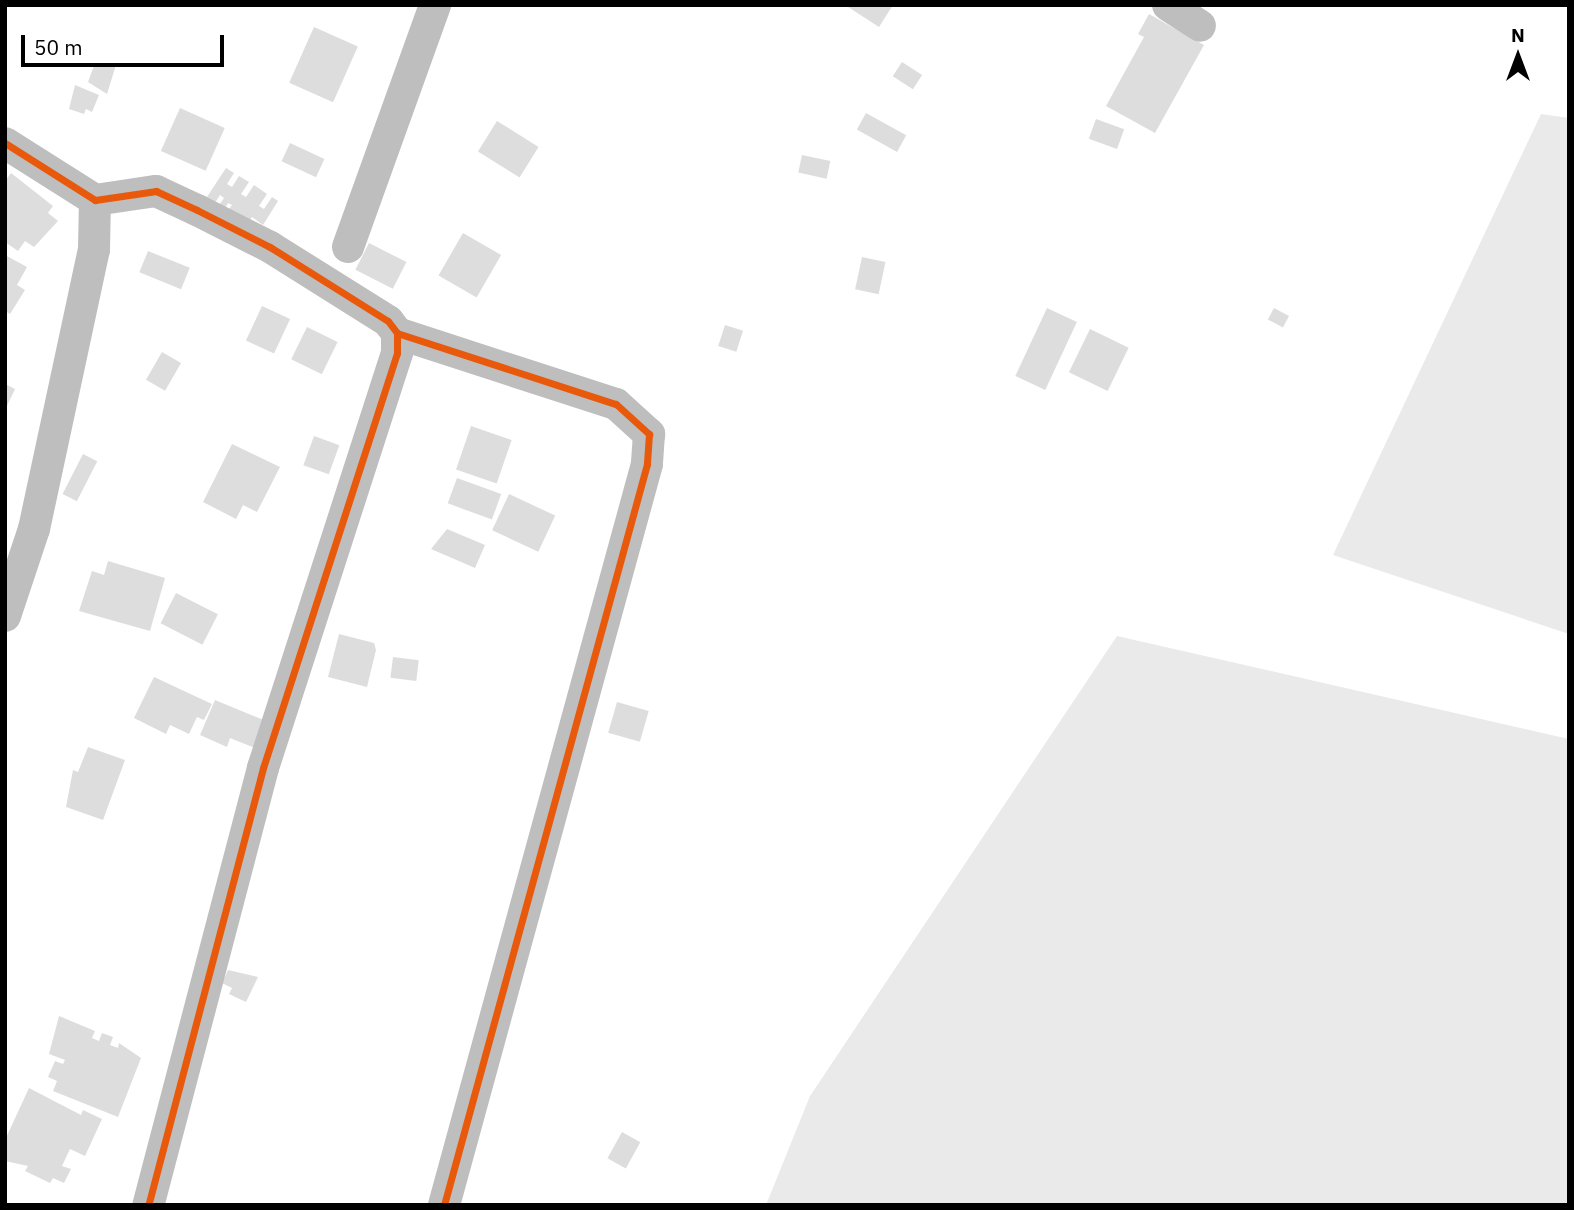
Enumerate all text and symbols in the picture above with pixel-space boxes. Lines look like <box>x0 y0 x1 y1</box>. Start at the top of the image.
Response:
scale bar <box>24 21 228 65</box>
north arrow <box>1483 21 1553 91</box>
text: N <box>1511 23 1525 47</box>
text: 50 m <box>34 33 83 61</box>

